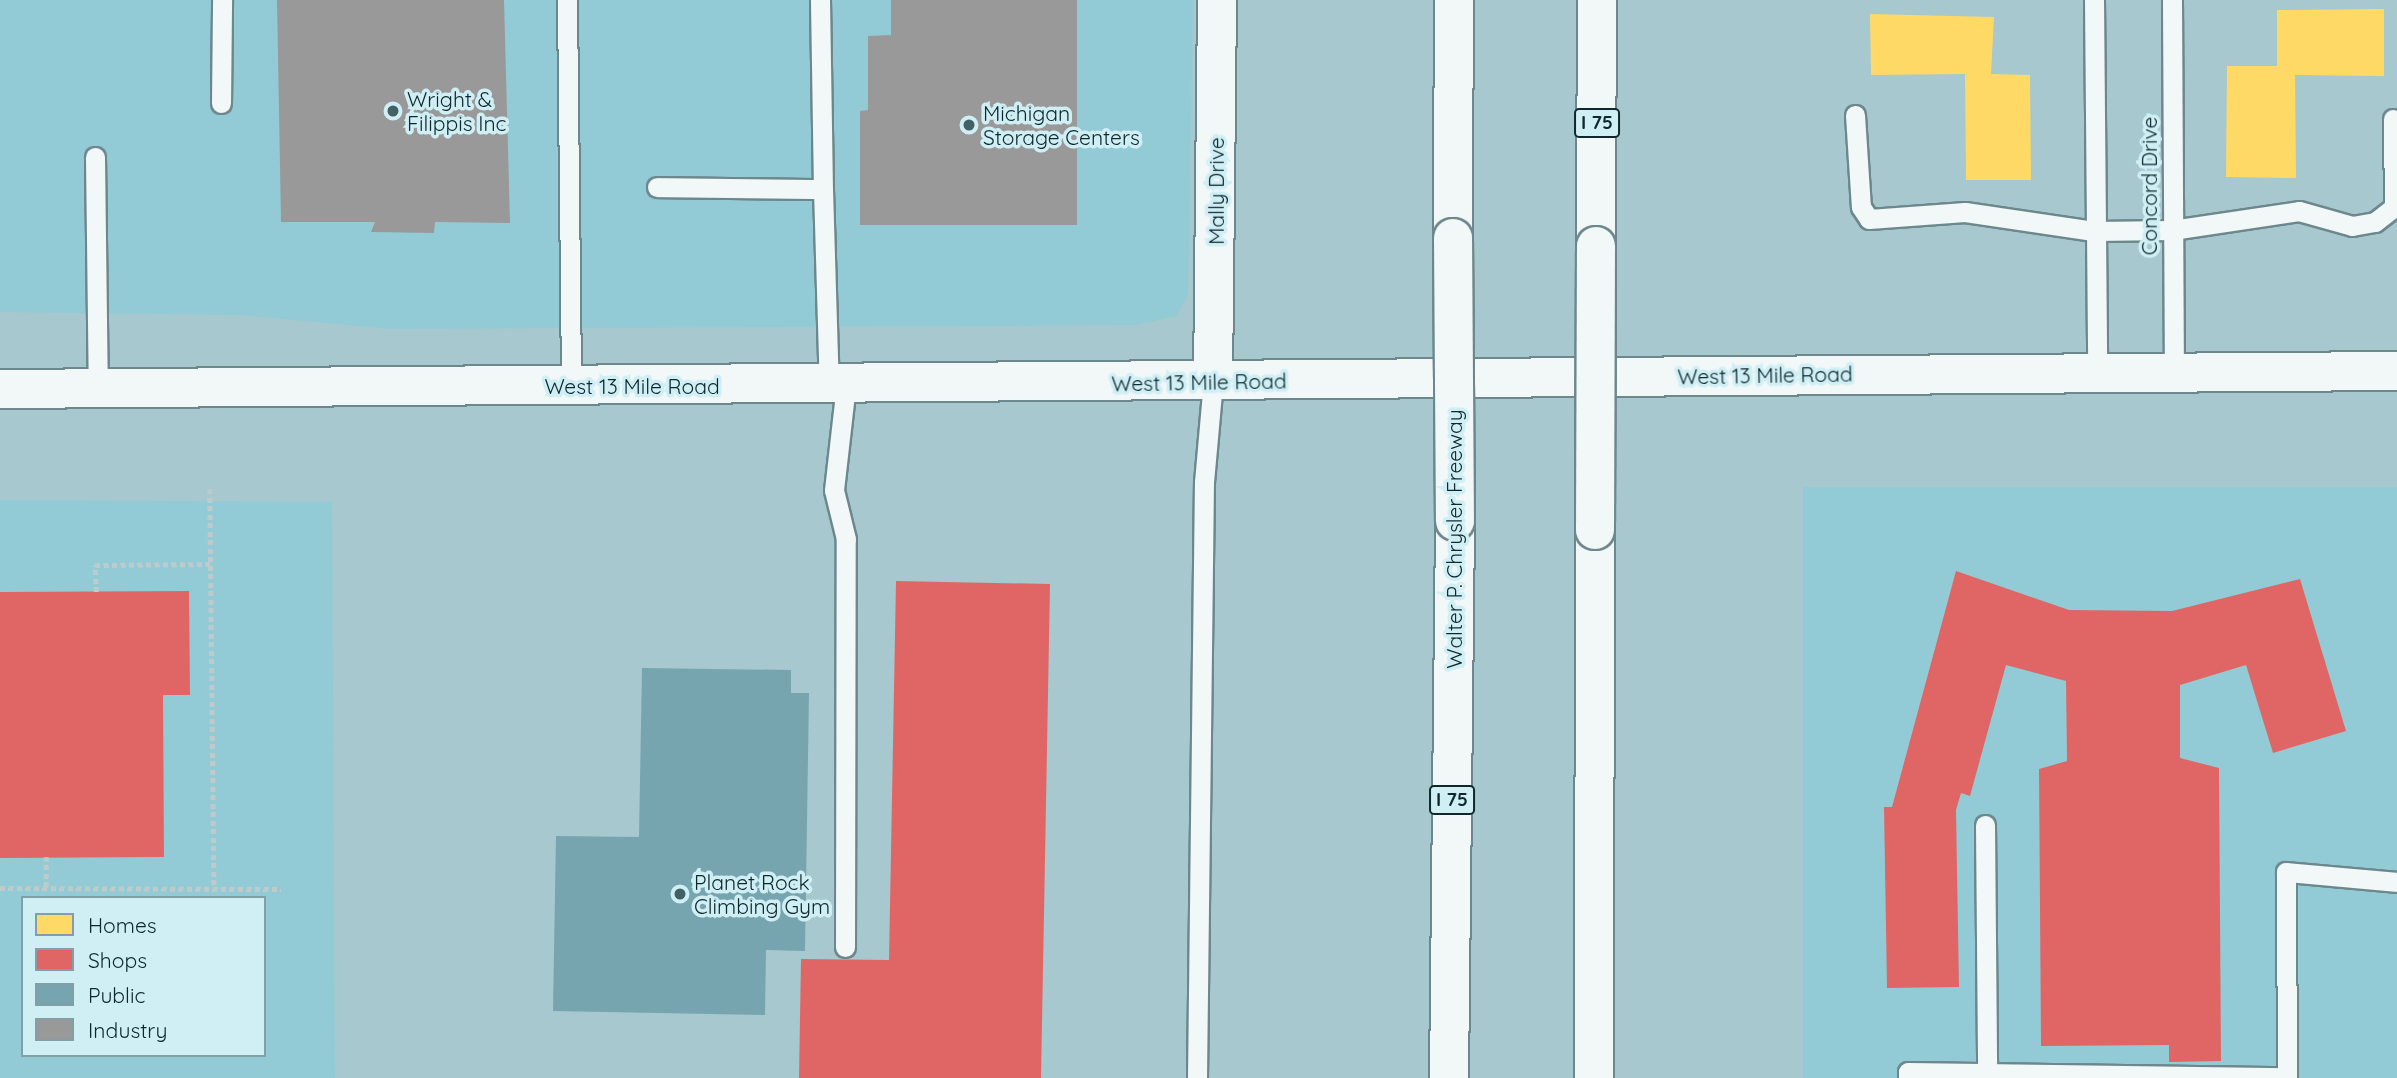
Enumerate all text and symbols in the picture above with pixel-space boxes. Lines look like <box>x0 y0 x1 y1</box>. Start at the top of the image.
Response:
place label: Wright & Filippis Inc <box>407 86 506 136</box>
place label: Michigan Storage Centers <box>983 100 1140 150</box>
marker: Wright & Filippis Inc <box>385 103 401 119</box>
road number: I 75 <box>1572 108 1622 139</box>
marker: Michigan Storage Centers <box>961 117 977 133</box>
street label: Concord Drive <box>2136 117 2162 255</box>
street label: Mally Drive <box>1203 137 1229 245</box>
street label: West 13 Mile Road <box>1677 361 1853 389</box>
street label: West 13 Mile Road <box>1111 368 1287 396</box>
street label: West 13 Mile Road <box>544 373 720 399</box>
street label: Walter P. Chrysler Freeway <box>1441 409 1467 669</box>
road number: I 75 <box>1428 785 1476 816</box>
place label: Planet Rock Climbing Gym <box>694 869 830 919</box>
marker: Planet Rock Climbing Gym <box>672 886 688 902</box>
legend <box>21 896 266 1057</box>
text: Homes <box>88 912 157 938</box>
text: Shops <box>88 947 147 973</box>
text: Public <box>88 982 145 1008</box>
text: Industry <box>88 1017 167 1043</box>

